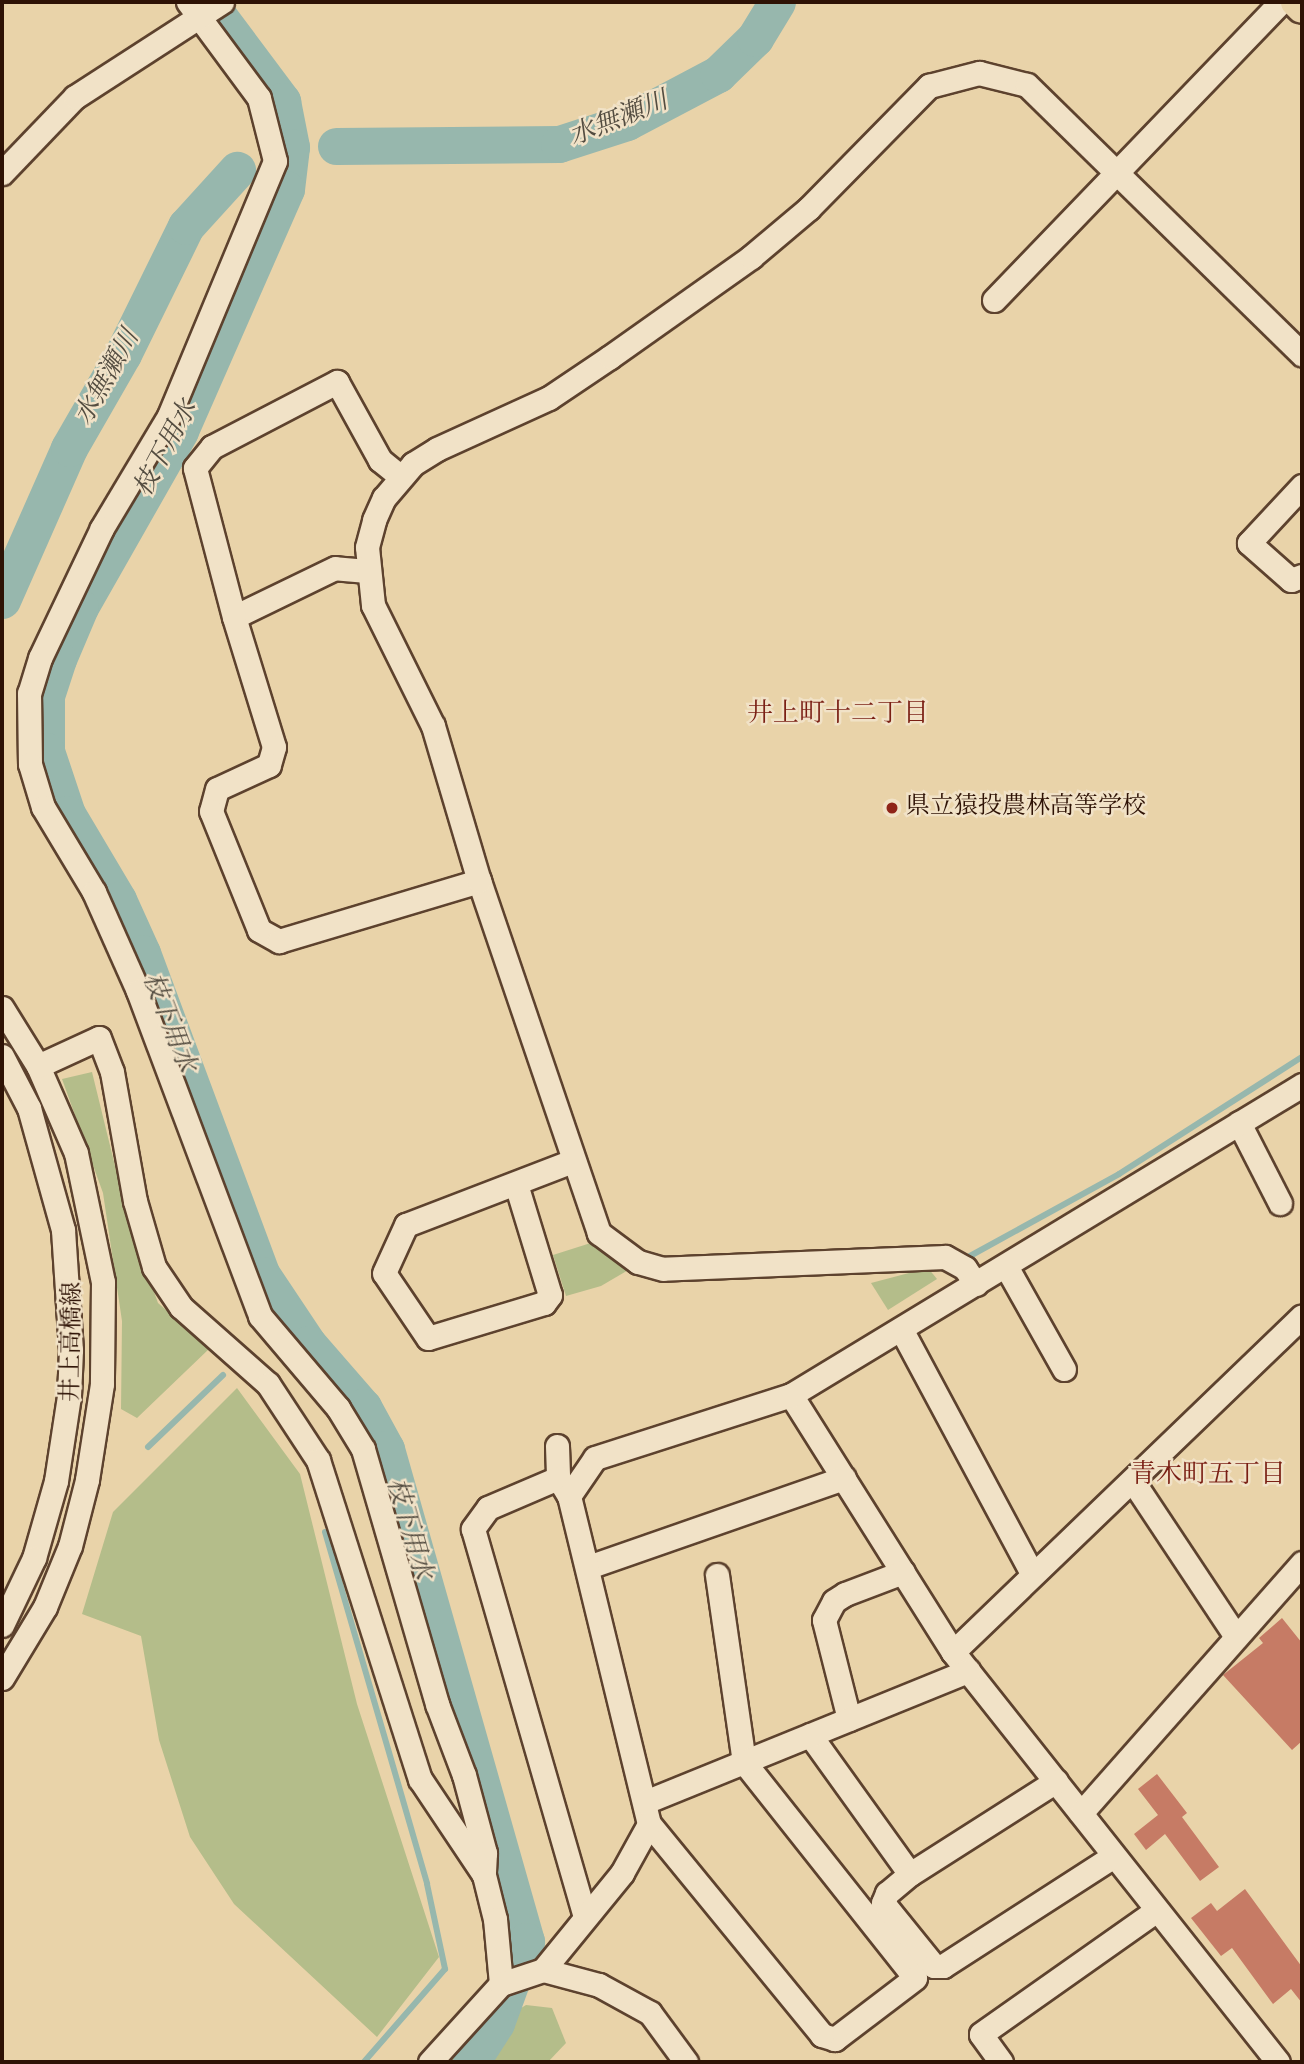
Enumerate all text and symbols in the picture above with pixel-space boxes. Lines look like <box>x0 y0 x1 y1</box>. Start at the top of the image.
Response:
water label: 水無瀬川 <box>565 86 673 154</box>
water label: 水無瀬川 <box>69 325 147 431</box>
water label: 枝下用水 <box>129 396 205 502</box>
district label: 井上町十二丁目 <box>747 699 929 731</box>
place label: 県立猿投農林高等学校 <box>906 794 1146 822</box>
marker: 県立猿投農林高等学校 <box>884 800 900 816</box>
water label: 枝下用水 <box>135 969 201 1077</box>
street label: 井上高橋線 <box>58 1282 88 1402</box>
district label: 青木町五丁目 <box>1130 1460 1286 1492</box>
water label: 枝下用水 <box>379 1475 437 1583</box>

